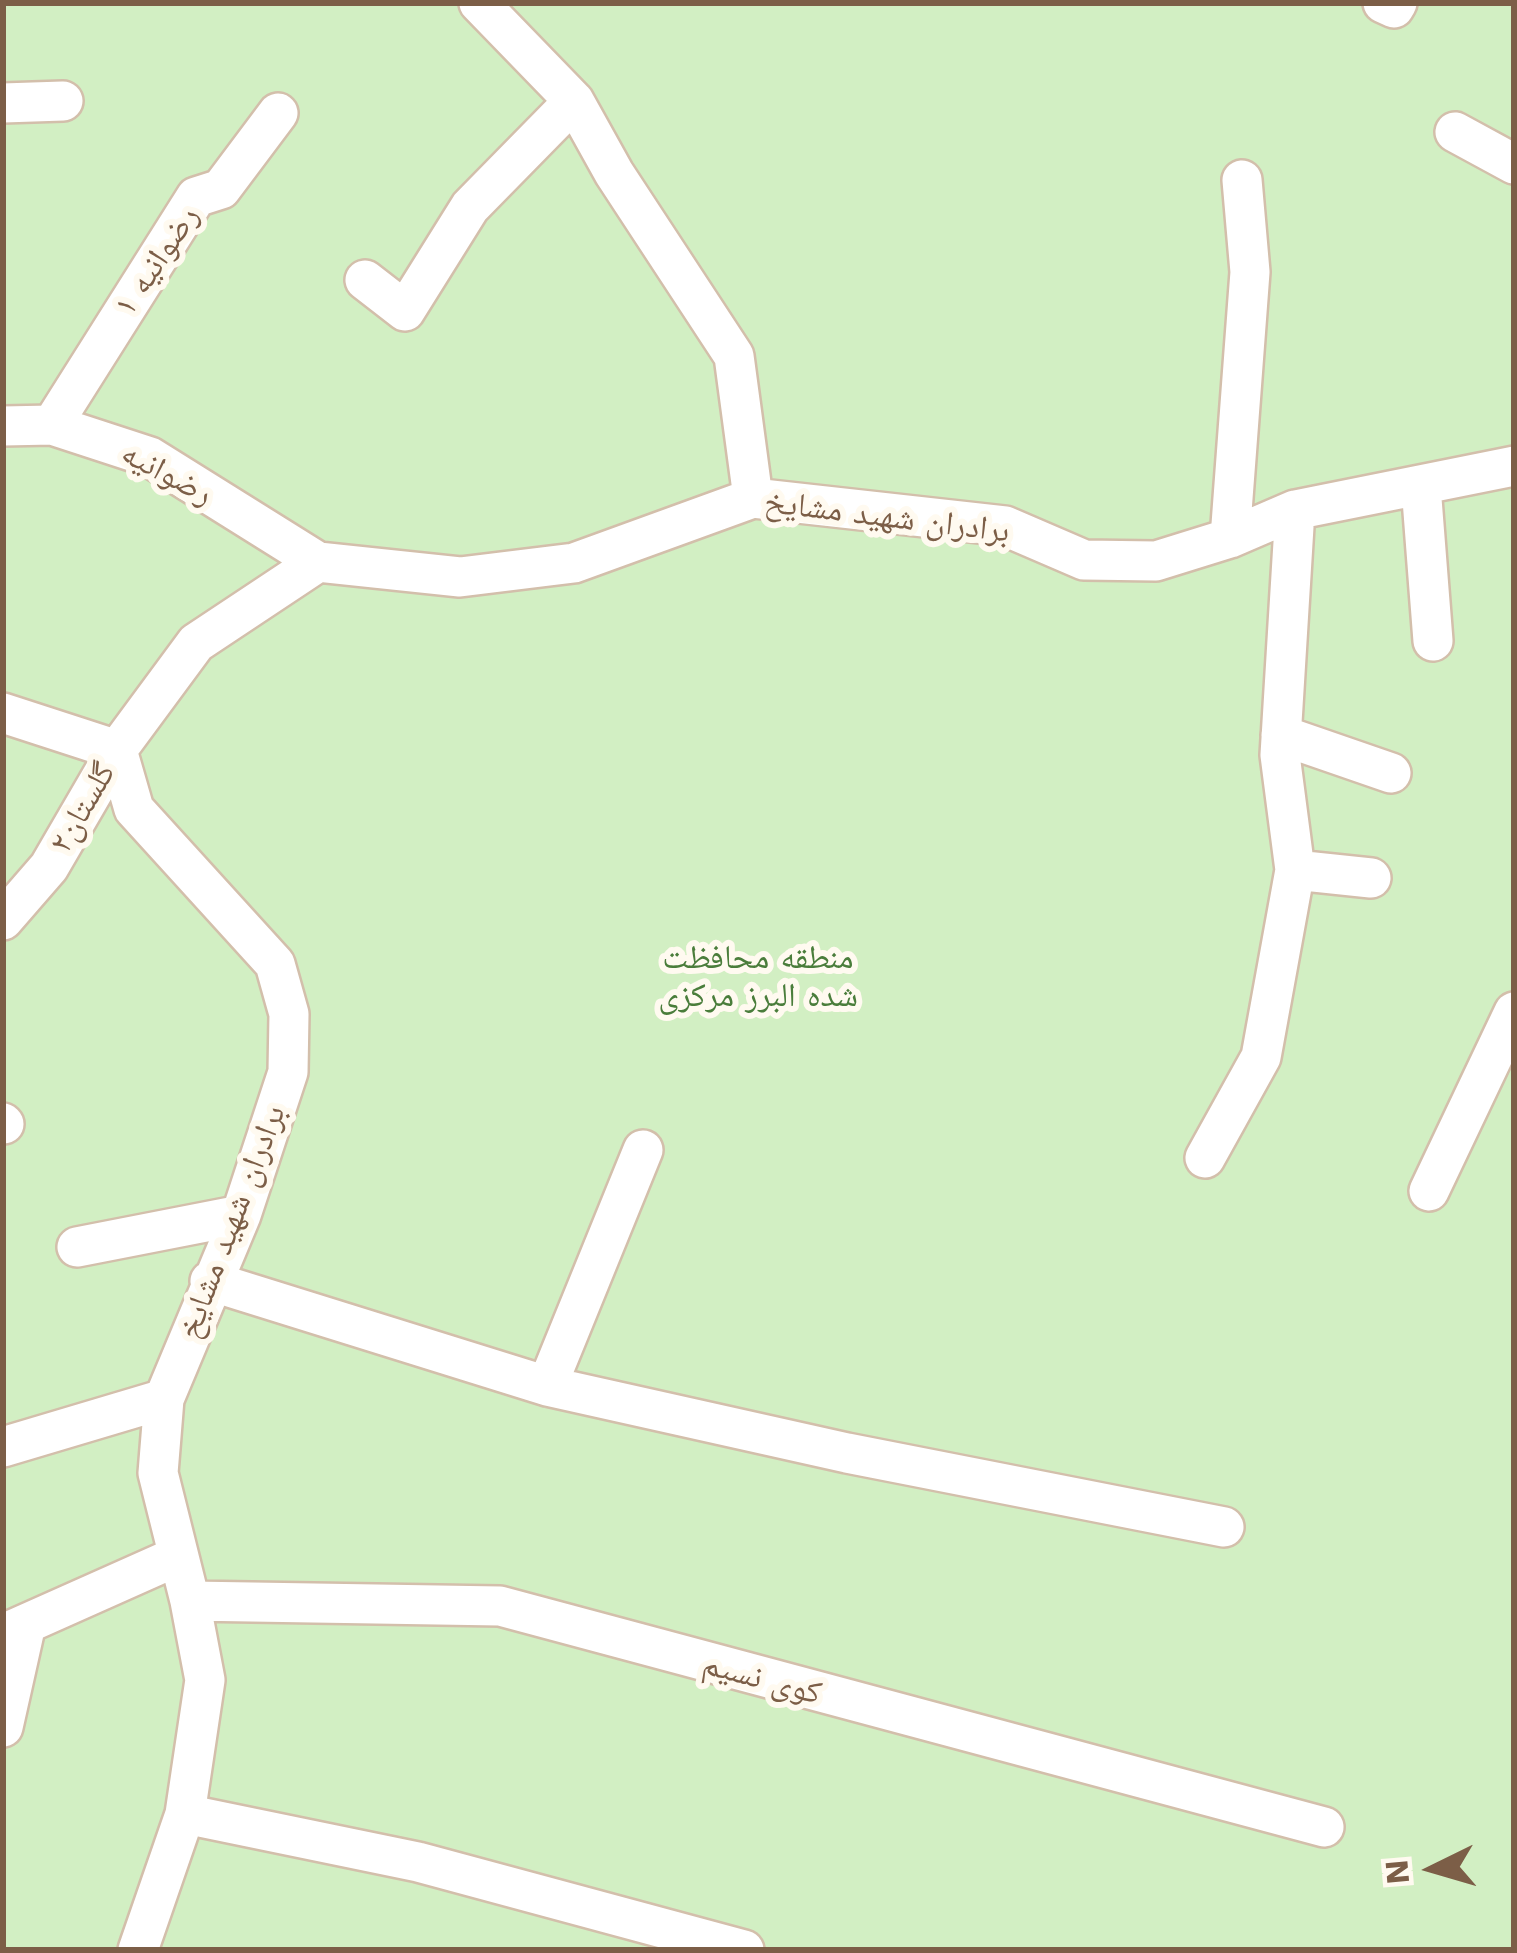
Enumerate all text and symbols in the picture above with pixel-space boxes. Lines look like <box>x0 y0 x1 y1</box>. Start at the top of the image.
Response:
street label: رضوانیه ۱ <box>106 199 208 323</box>
street label: رضوانیه <box>115 434 219 514</box>
street label: برادران شهید مشایخ <box>762 482 1012 552</box>
street label: گلستان۲ <box>41 756 125 860</box>
park label: منطقه محافظت شده البرز مرکزی <box>658 938 858 1016</box>
street label: برادران شهید مشایخ <box>169 1100 295 1344</box>
street label: کوی نسیم <box>698 1644 826 1714</box>
north arrow <box>1373 1809 1493 1929</box>
text: N <box>1376 1858 1417 1886</box>

